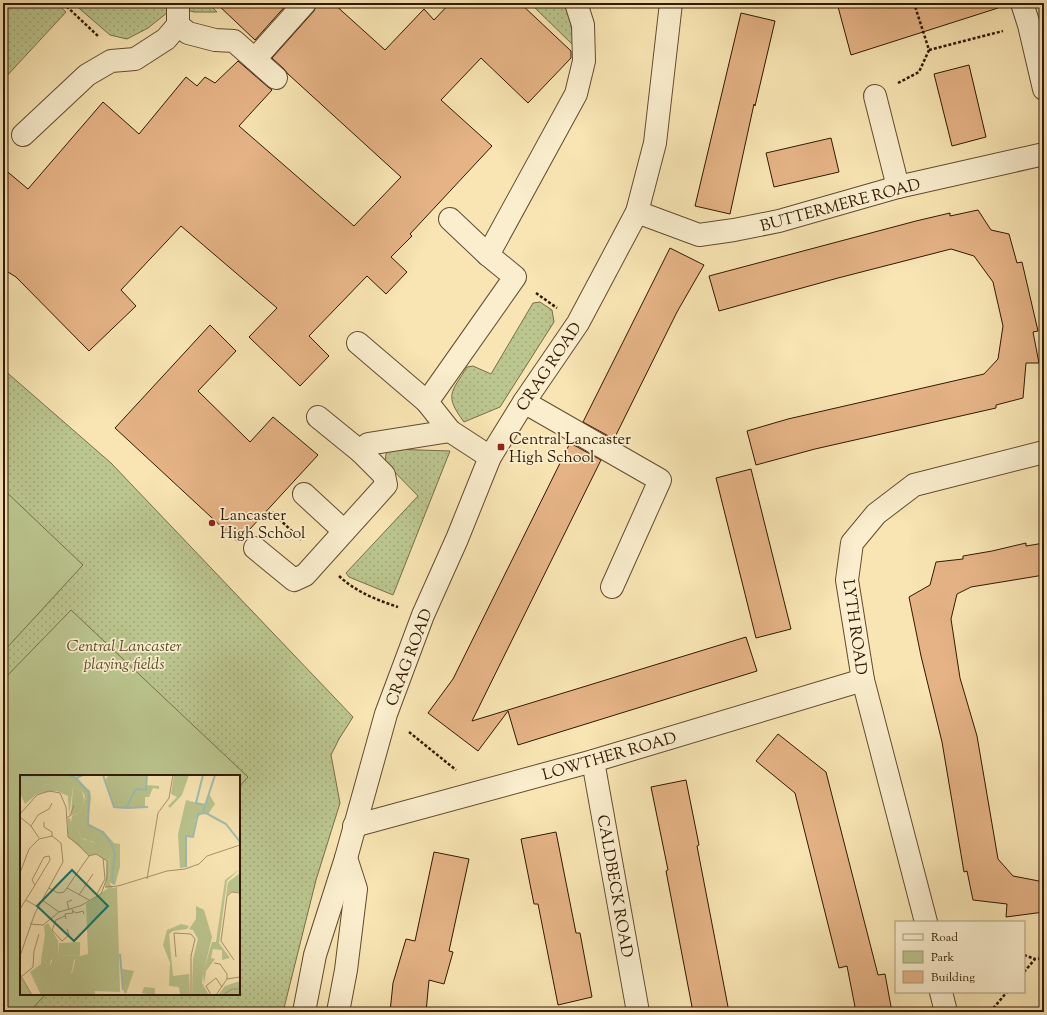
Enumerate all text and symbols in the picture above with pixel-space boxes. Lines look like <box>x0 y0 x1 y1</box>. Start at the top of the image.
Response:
street label: BUTTERMERE ROAD <box>758 174 923 239</box>
street label: CRAG ROAD <box>512 318 588 416</box>
place label: Central Lancaster High School <box>509 429 631 470</box>
marker: Central Lancaster High School <box>496 442 506 452</box>
place label: Lancaster High School <box>220 505 306 546</box>
marker: Lancaster High School <box>207 518 217 528</box>
street label: LYTH ROAD <box>835 578 872 677</box>
street label: CRAG ROAD <box>381 606 439 710</box>
park label: Central Lancaster playing fields <box>66 636 182 677</box>
street label: LOWTHER ROAD <box>540 727 680 788</box>
inset map <box>20 775 240 995</box>
street label: CALDBECK ROAD <box>590 813 637 960</box>
legend <box>895 921 1025 993</box>
text: Road <box>931 929 958 947</box>
text: Park <box>931 949 954 967</box>
text: Building <box>931 969 975 987</box>

